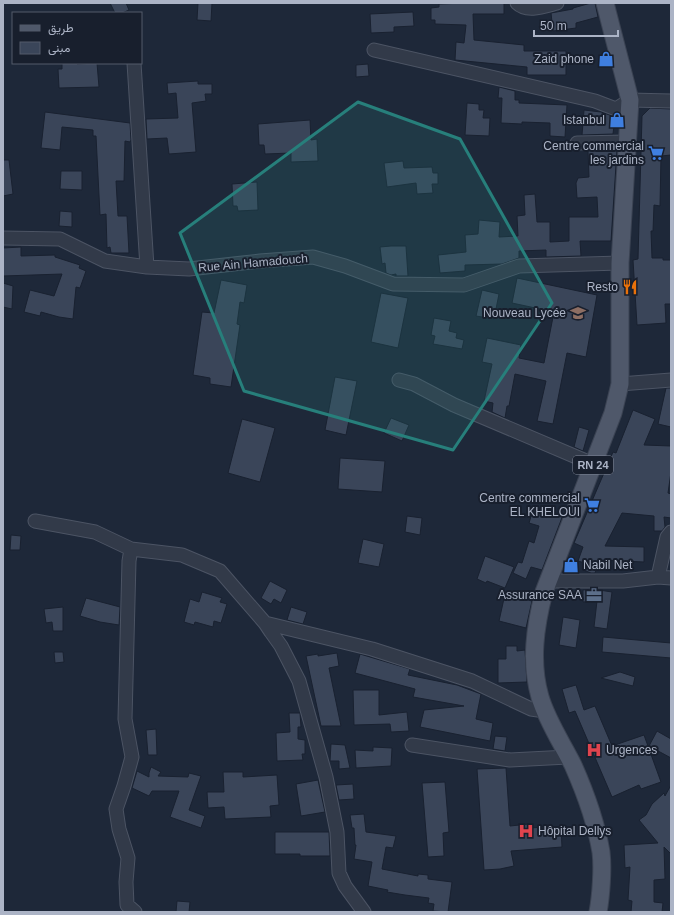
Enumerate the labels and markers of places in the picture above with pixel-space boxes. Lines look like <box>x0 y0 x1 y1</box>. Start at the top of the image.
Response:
shop icon: Zaid phone <box>597 50 615 68</box>
place label: Zaid phone <box>534 52 594 66</box>
shop icon: Istanbul <box>608 111 626 129</box>
place label: Istanbul <box>563 113 605 127</box>
place label: Centre commercial les jardins <box>543 139 644 167</box>
supermarket icon: Centre commercial les jardins <box>647 144 665 162</box>
restaurant icon: Resto <box>621 278 639 296</box>
place label: Resto <box>587 280 618 294</box>
school or university icon: Nouveau Lycée <box>569 304 587 322</box>
place label: Nouveau Lycée <box>483 306 566 320</box>
place label: Centre commercial EL KHELOUI <box>479 491 580 519</box>
supermarket icon: Centre commercial EL KHELOUI <box>583 496 601 514</box>
shop icon: Nabil Net <box>562 556 580 574</box>
place label: Nabil Net <box>583 558 633 572</box>
office icon: Assurance SAA <box>585 586 603 604</box>
place label: Assurance SAA <box>498 588 582 602</box>
hospital icon: Urgences <box>585 741 603 759</box>
place label: Urgences <box>606 743 657 757</box>
hospital icon: Hôpital Dellys <box>517 822 535 840</box>
place label: Hôpital Dellys <box>538 824 611 838</box>

